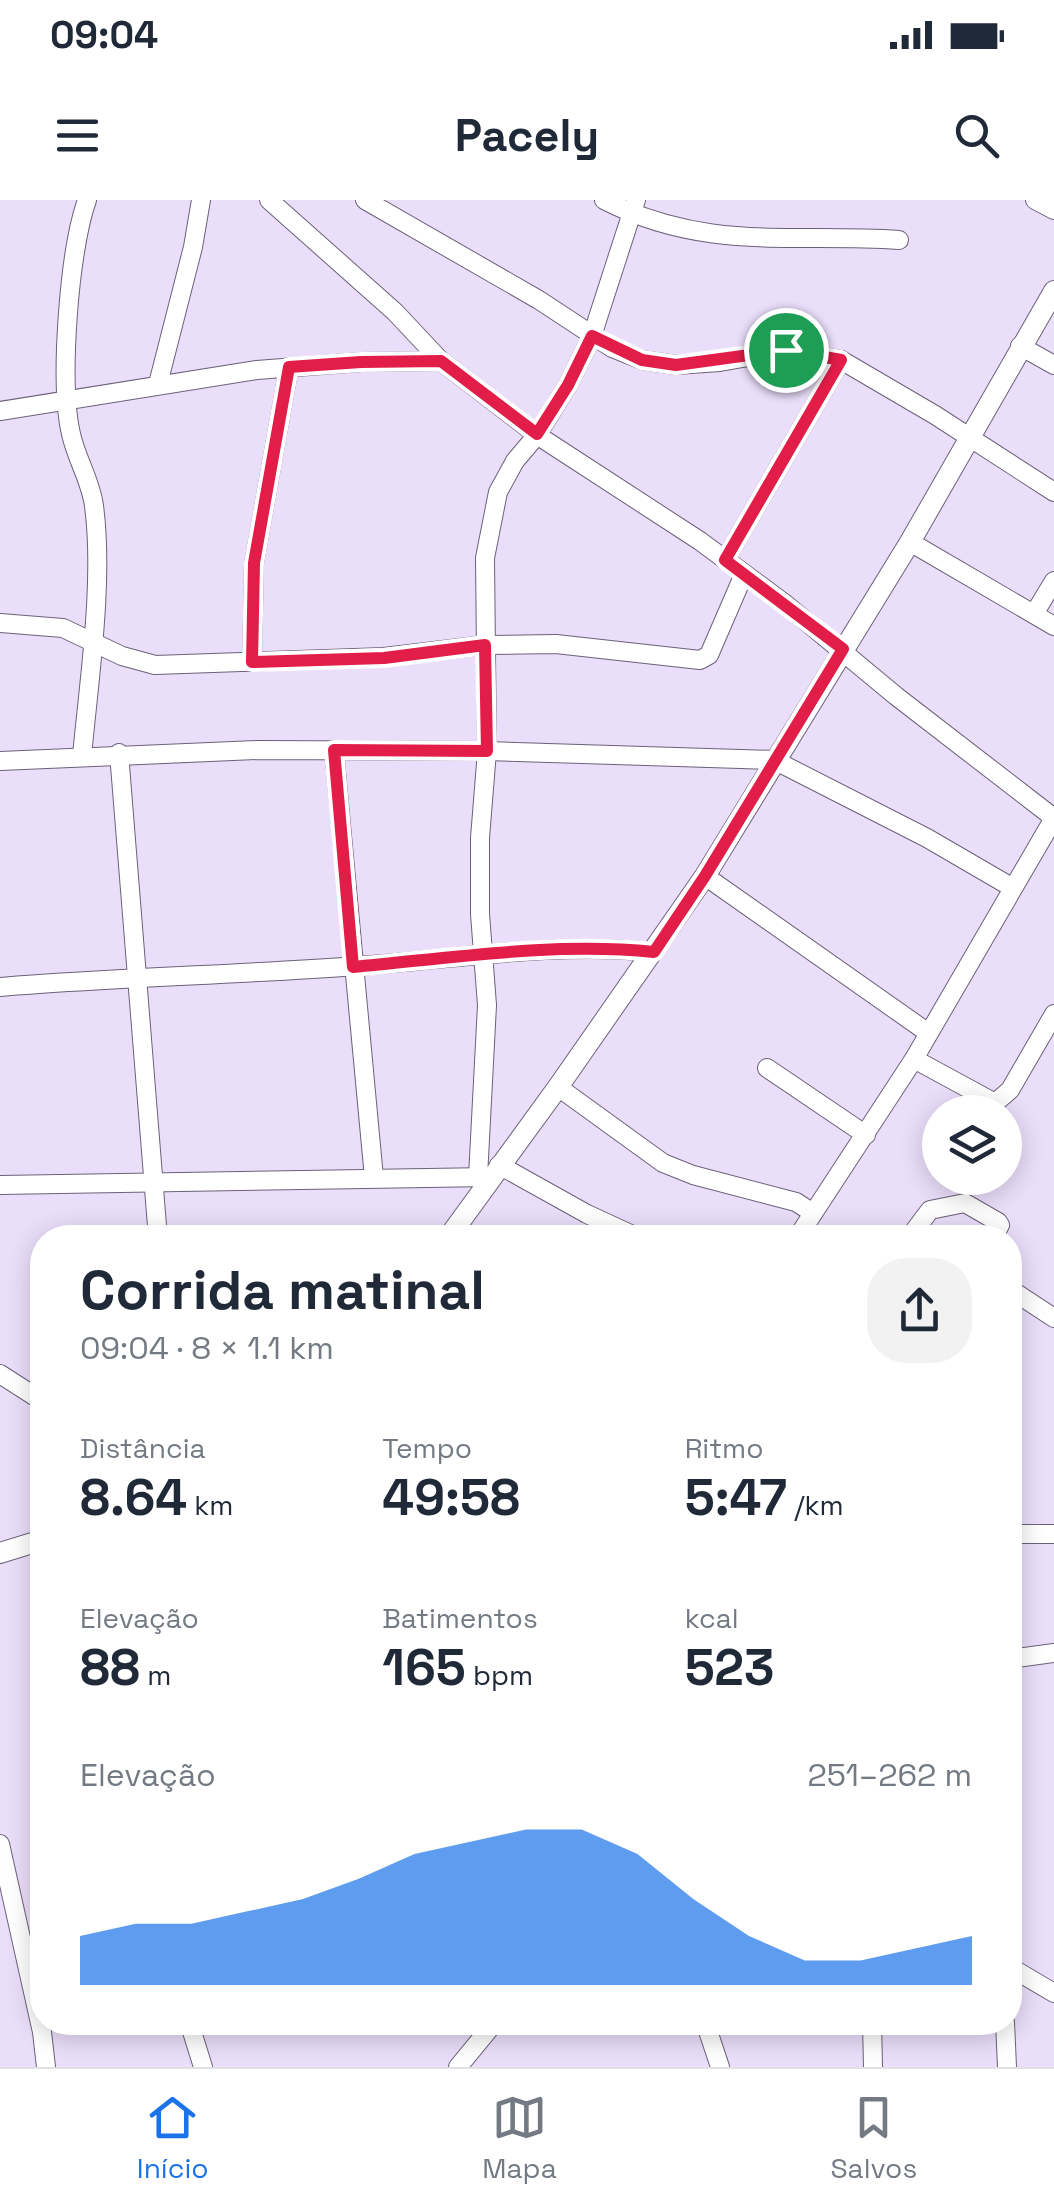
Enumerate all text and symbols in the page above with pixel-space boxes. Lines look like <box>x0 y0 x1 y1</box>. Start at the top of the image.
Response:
text: 09:04 <box>50 11 158 59</box>
text: Pacely <box>455 107 599 164</box>
icon: menu <box>50 108 105 163</box>
icon: search <box>949 108 1004 163</box>
pin <box>744 308 829 393</box>
icon: arrive <box>759 323 814 378</box>
map controls <box>922 1095 1022 1195</box>
button: layers <box>922 1095 1022 1195</box>
text: Corrida matinal <box>80 1255 485 1325</box>
button: share <box>867 1258 972 1363</box>
text: 09:04 · 8 × 1.1 km <box>80 1328 334 1368</box>
text: Distância <box>80 1430 206 1466</box>
text: Tempo <box>382 1430 472 1466</box>
text: Ritmo <box>685 1430 763 1466</box>
text: 8.64 <box>80 1466 187 1530</box>
text: 49:58 <box>382 1466 520 1530</box>
text: 5:47 <box>685 1466 787 1530</box>
text: km <box>187 1487 233 1523</box>
text: /km <box>787 1487 844 1523</box>
text: Elevação <box>80 1600 199 1636</box>
text: Batimentos <box>382 1600 538 1636</box>
text: kcal <box>685 1600 739 1636</box>
text: 88 <box>80 1636 140 1700</box>
text: 165 <box>382 1636 466 1700</box>
text: 523 <box>685 1636 774 1700</box>
text: m <box>140 1657 171 1693</box>
text: bpm <box>466 1657 533 1693</box>
text: Elevação <box>80 1755 216 1795</box>
text: 251–262 m <box>807 1755 972 1795</box>
tab: Início <box>137 2090 209 2186</box>
tab: Mapa <box>482 2090 557 2186</box>
tab: Salvos <box>830 2090 917 2186</box>

